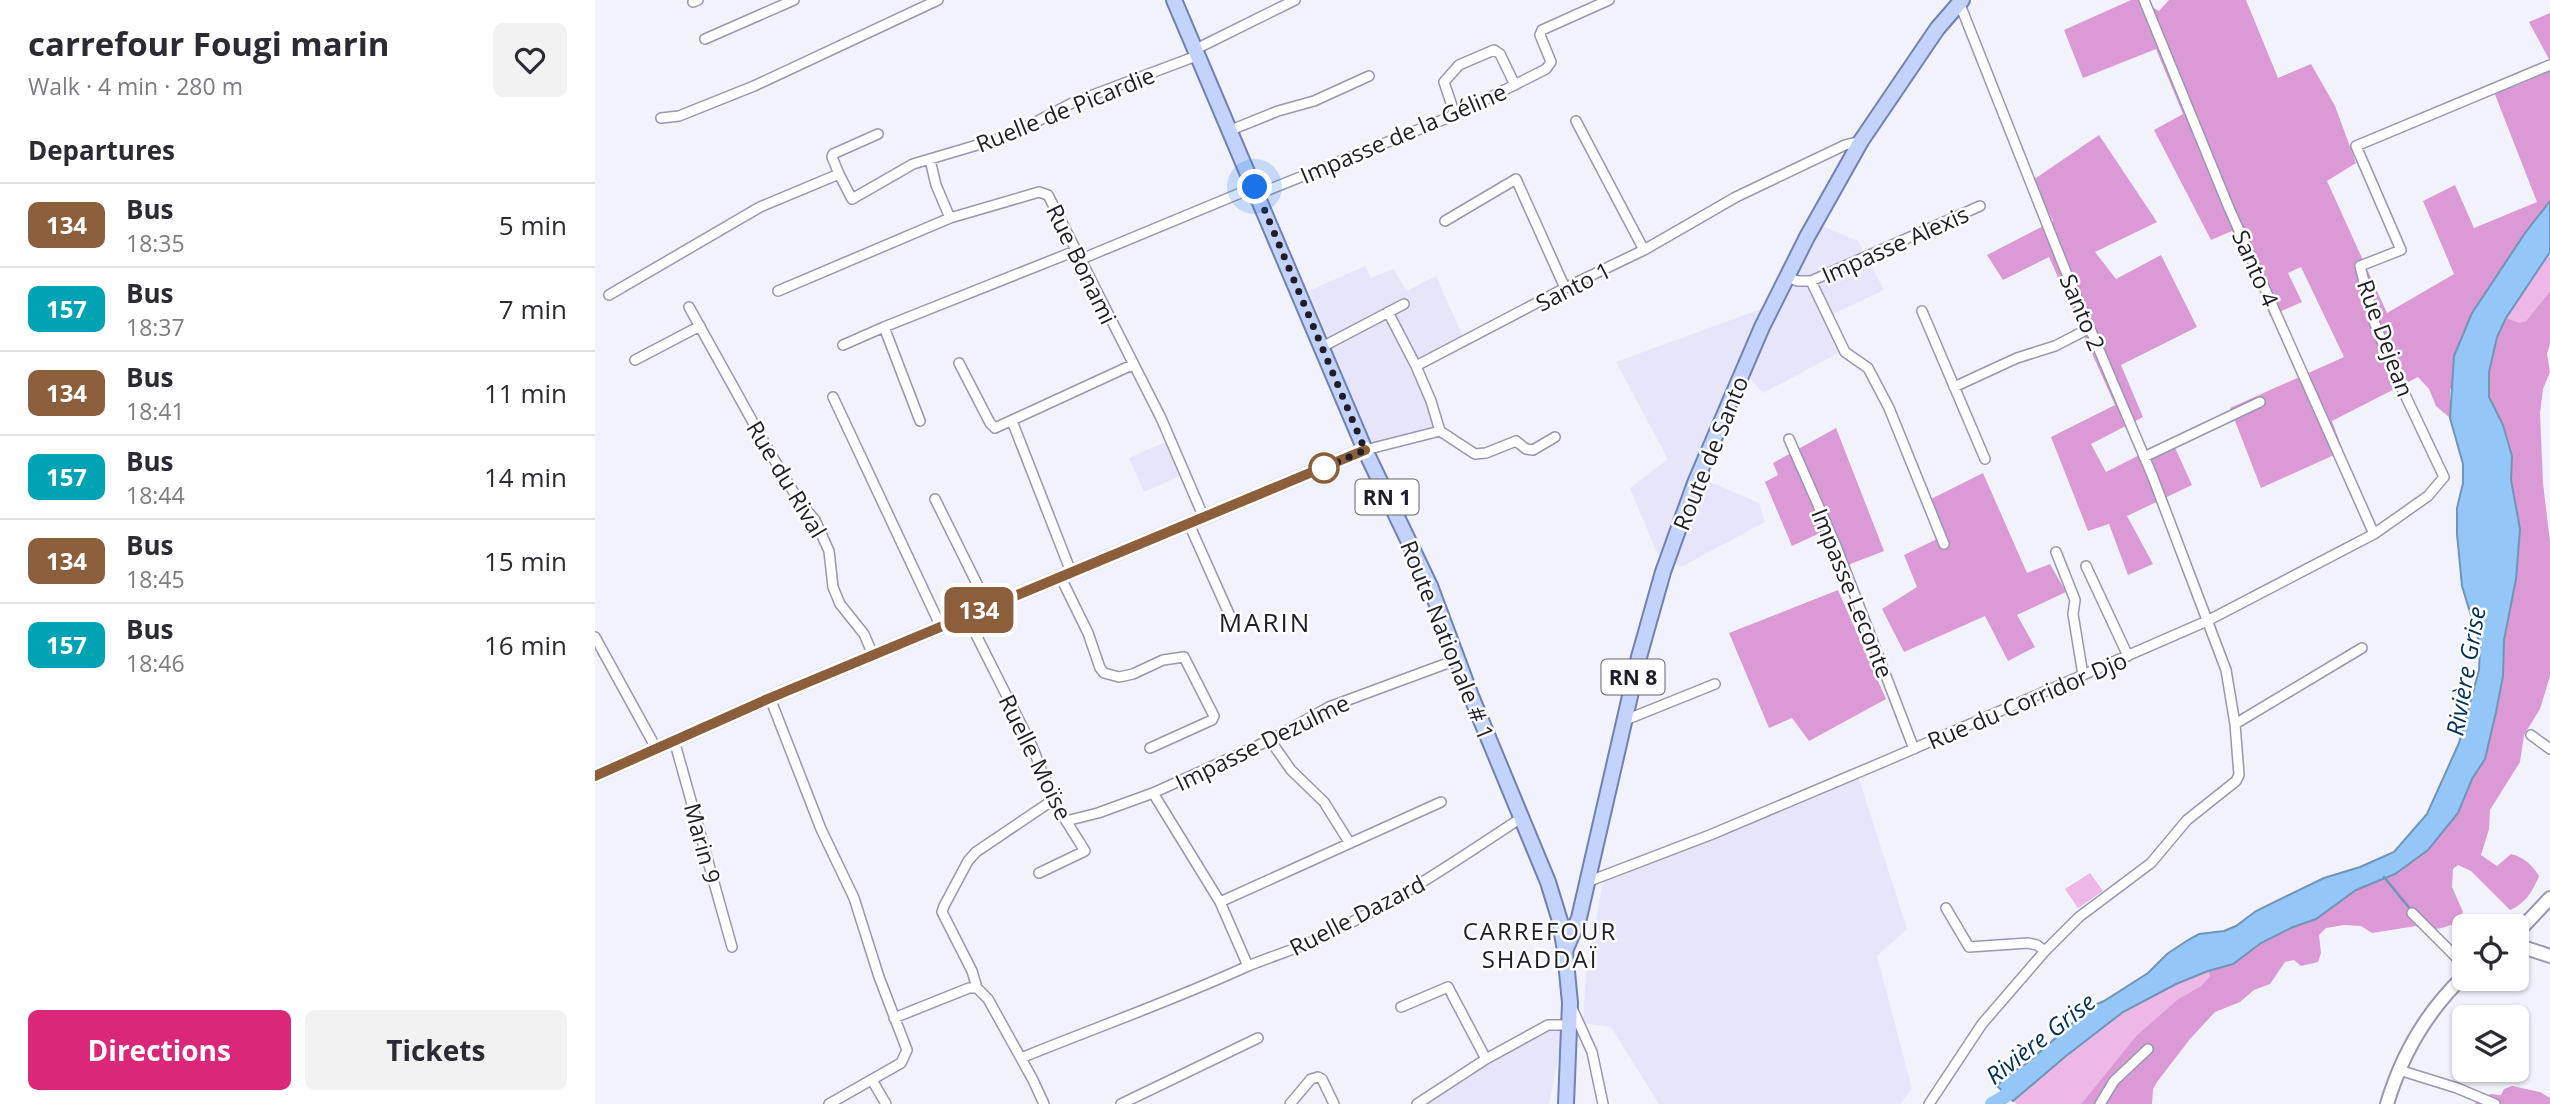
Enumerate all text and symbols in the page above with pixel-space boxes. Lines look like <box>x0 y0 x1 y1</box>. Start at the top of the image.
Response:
text: carrefour Fougi marin <box>28 21 389 66</box>
button: heart <box>493 23 567 97</box>
street label: Ruelle de Picardie <box>971 59 1159 159</box>
text: Walk · 4 min · 280 m <box>28 70 243 102</box>
street label: Impasse de la Géline <box>1295 75 1511 191</box>
text: Departures <box>28 132 175 168</box>
your location <box>1237 169 1272 204</box>
text: Bus <box>126 191 173 227</box>
street label: Impasse Alexis <box>1817 197 1973 291</box>
street label: Rue Bonami <box>1039 199 1125 329</box>
text: 5 min <box>499 207 567 243</box>
text: 134 <box>46 208 87 241</box>
street label: Santo 4 <box>2225 225 2287 311</box>
text: 18:35 <box>126 227 185 259</box>
street label: Santo 1 <box>1530 253 1616 319</box>
street label: Santo 2 <box>2053 269 2113 355</box>
text: Bus <box>126 275 173 311</box>
street label: Rue Dejean <box>2350 275 2422 401</box>
text: 7 min <box>499 291 567 327</box>
text: 157 <box>46 292 87 325</box>
text: 18:37 <box>126 311 185 343</box>
text: Bus <box>126 359 173 395</box>
street label: Route de Santo <box>1664 371 1756 535</box>
text: 11 min <box>484 375 567 411</box>
text: 134 <box>46 376 87 409</box>
text: 18:41 <box>126 395 185 427</box>
street label: Rue du Rival <box>739 414 835 544</box>
text: Bus <box>126 443 173 479</box>
unlabelled marker <box>1309 453 1339 483</box>
text: 14 min <box>484 459 567 495</box>
text: 157 <box>46 460 87 493</box>
text: 18:44 <box>126 479 185 511</box>
road number: RN 1 <box>1355 480 1419 514</box>
street label: Impasse Leconte <box>1804 503 1902 683</box>
text: Bus <box>126 527 173 563</box>
street label: Route Nationale # 1 <box>1393 535 1503 745</box>
text: 15 min <box>484 543 567 579</box>
text: 134 <box>46 544 87 577</box>
text: 18:45 <box>126 563 185 595</box>
line badge: 134 <box>939 587 1019 633</box>
text: 134 <box>958 593 1000 626</box>
district label: MARIN <box>1219 604 1311 640</box>
water label: Rivière Grise <box>2437 604 2493 738</box>
text: Bus <box>126 611 173 647</box>
text: 16 min <box>484 627 567 663</box>
text: 157 <box>46 628 87 661</box>
street label: Rue du Corridor Djo <box>1922 643 2132 757</box>
text: 18:46 <box>126 647 185 679</box>
road number: RN 8 <box>1601 660 1665 694</box>
street label: Impasse Dezulme <box>1170 686 1354 798</box>
street label: Ruelle Moïse <box>992 689 1080 825</box>
street label: Marin 9 <box>677 799 729 887</box>
street label: Ruelle Dazard <box>1284 867 1430 963</box>
district label: CARREFOUR SHADDAÏ <box>1463 914 1617 975</box>
map controls <box>2452 914 2529 1082</box>
button: locate <box>2452 914 2529 991</box>
water label: Rivière Grise <box>1978 985 2102 1091</box>
button: layers <box>2452 1005 2529 1082</box>
button: Directions <box>28 1010 291 1090</box>
button: Tickets <box>305 1010 567 1090</box>

